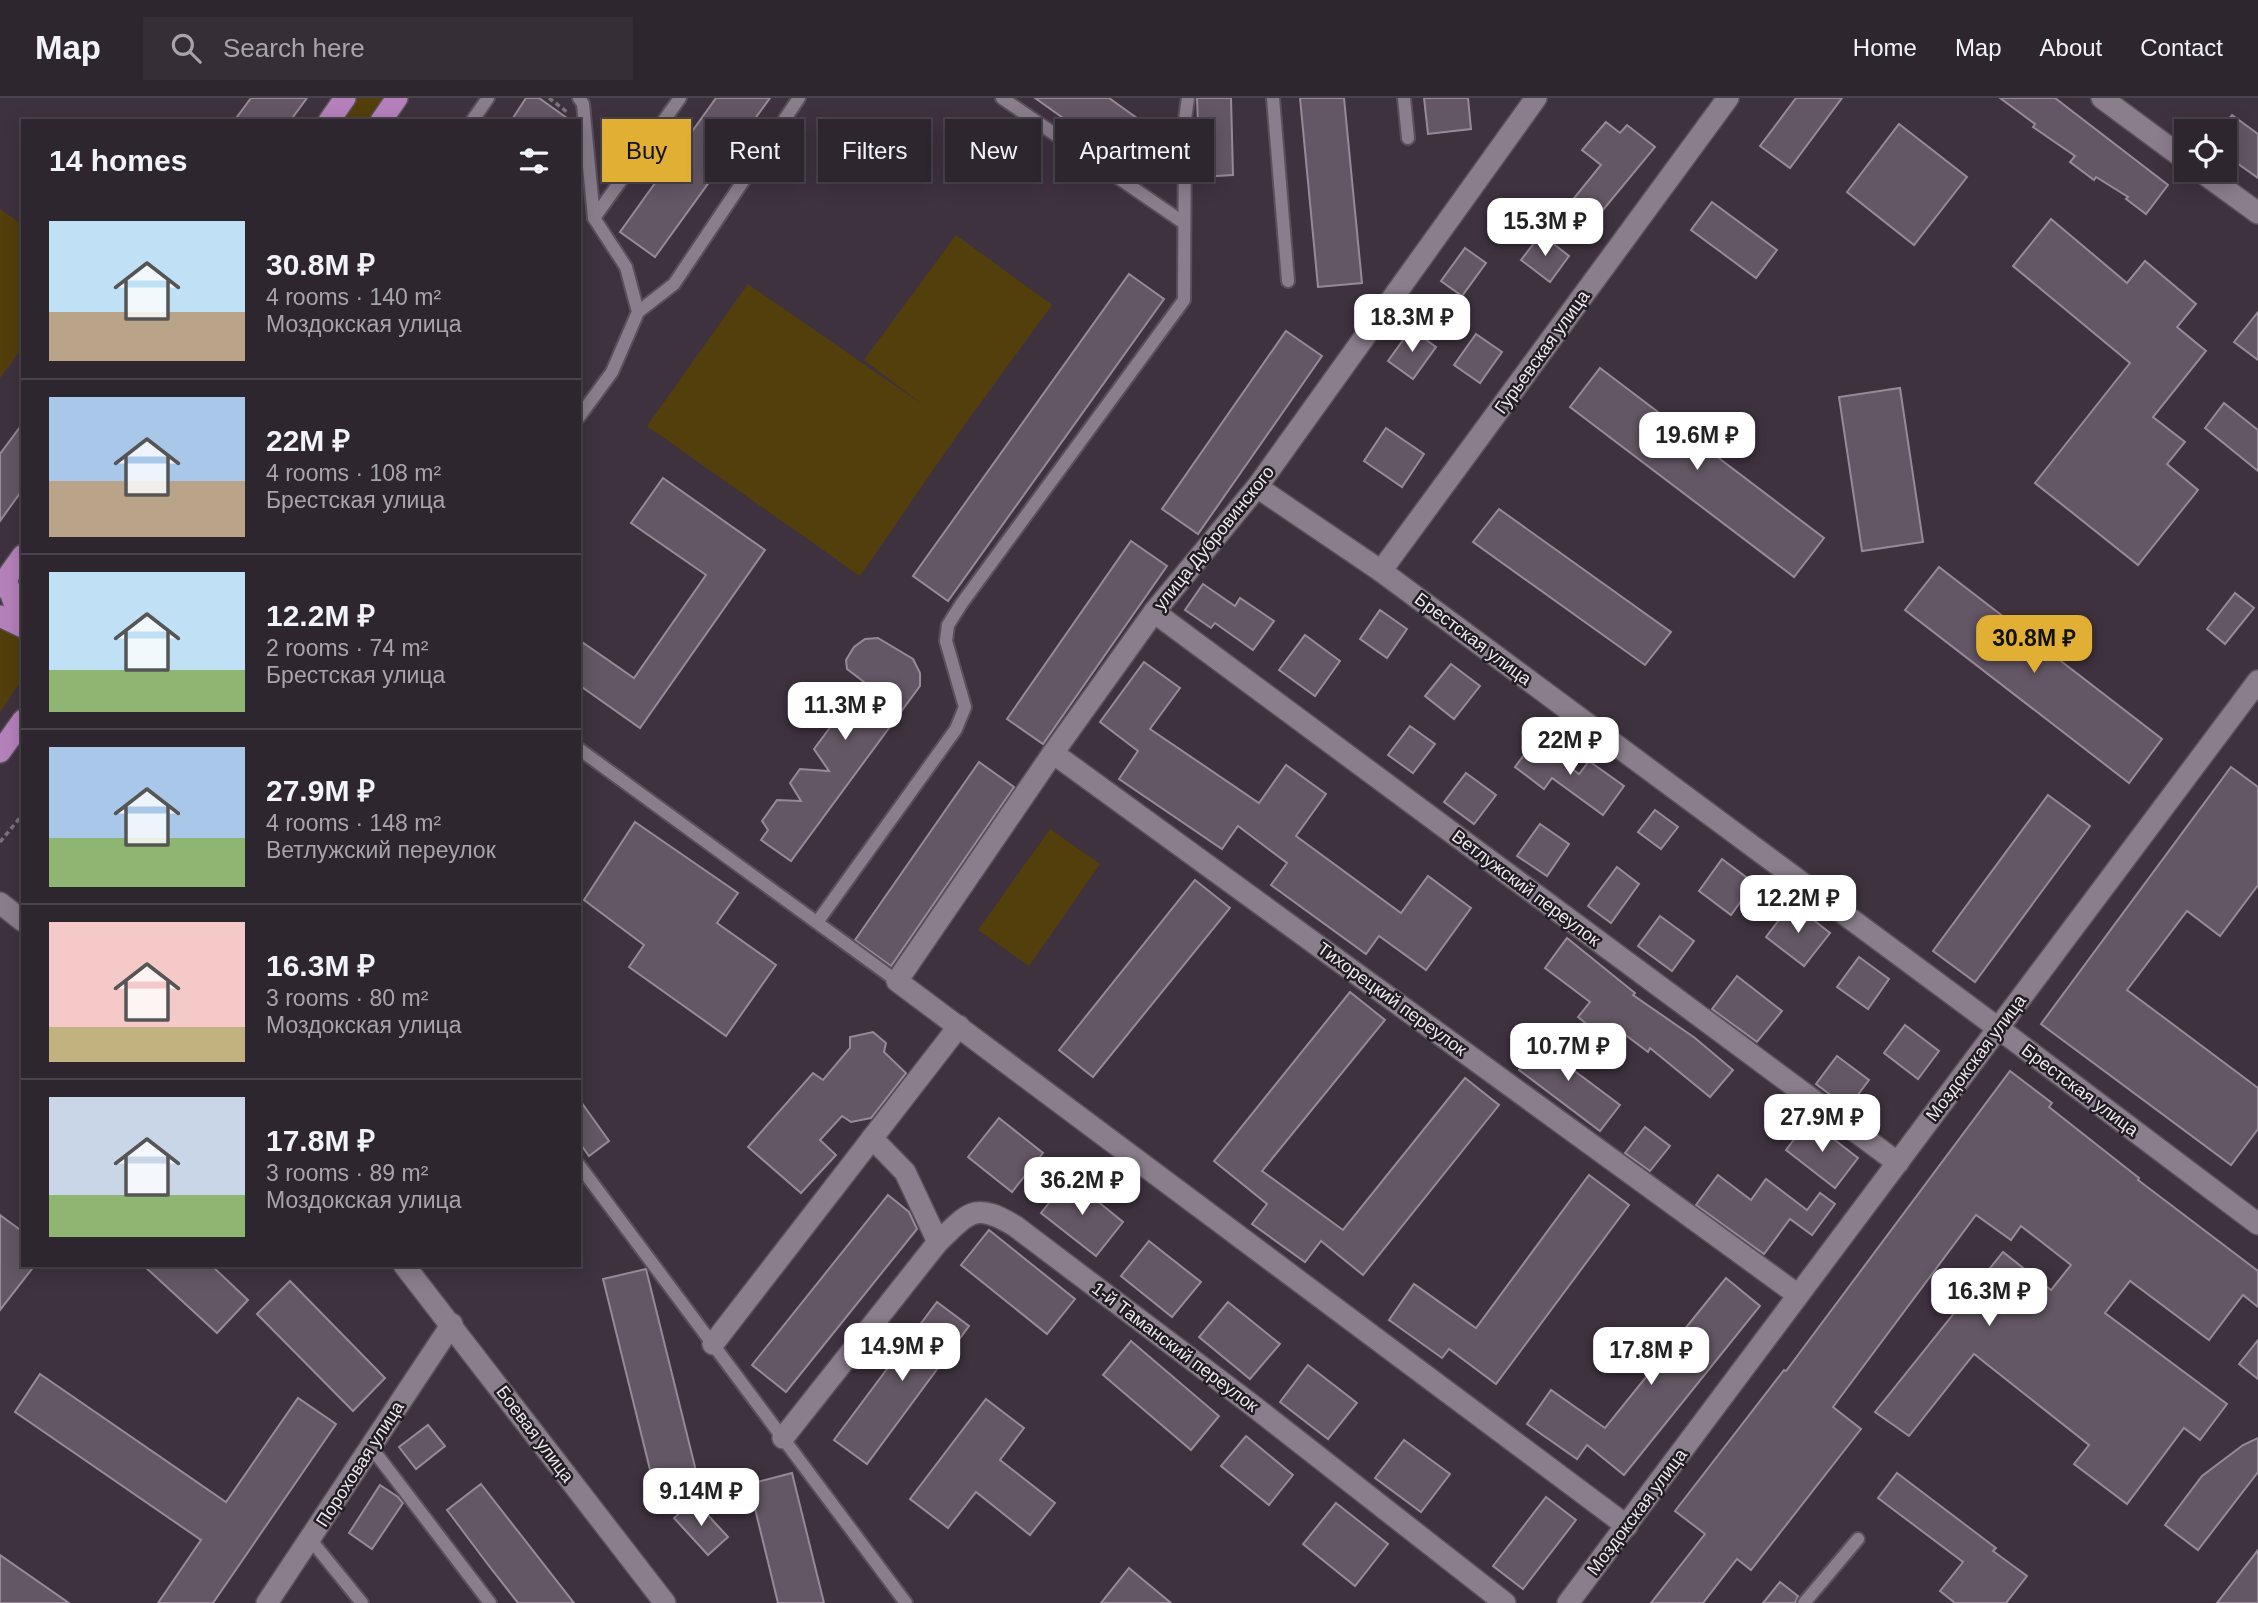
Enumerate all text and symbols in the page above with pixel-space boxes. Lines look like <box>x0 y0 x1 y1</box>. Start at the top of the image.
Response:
search box <box>143 17 633 80</box>
text: Map <box>35 29 101 66</box>
icon: search <box>167 29 205 67</box>
text: Search here <box>223 33 365 63</box>
text: Home <box>1853 34 1917 61</box>
text: Map <box>1955 34 2002 61</box>
text: About <box>2040 34 2102 61</box>
text: Contact <box>2140 34 2223 61</box>
chip: Buy <box>602 119 691 182</box>
chip: Rent <box>705 119 804 182</box>
chip: Filters <box>818 119 931 182</box>
chip: New <box>945 119 1041 182</box>
chip: Apartment <box>1055 119 1214 182</box>
map controls <box>2174 119 2237 182</box>
button: locate <box>2174 119 2237 182</box>
icon: filters <box>515 142 553 180</box>
text: 14 homes <box>49 144 187 177</box>
pin: 15.3M ₽ <box>1480 198 1610 258</box>
text: 15.3M ₽ <box>1503 208 1587 234</box>
text: 30.8M ₽ <box>266 248 375 281</box>
icon: home <box>105 249 189 333</box>
text: 4 rooms · 140 m² <box>266 284 441 310</box>
street label: Гурьевская улица <box>1491 286 1594 418</box>
pin: 18.3M ₽ <box>1347 294 1477 354</box>
text: 18.3M ₽ <box>1370 304 1454 330</box>
text: Моздокская улица <box>266 311 461 337</box>
pin: 19.6M ₽ <box>1632 412 1762 472</box>
text: 19.6M ₽ <box>1655 422 1739 448</box>
text: 22M ₽ <box>266 424 350 457</box>
icon: home <box>105 425 189 509</box>
text: 4 rooms · 108 m² <box>266 460 441 486</box>
street label: улица Дубровинского <box>1150 462 1278 614</box>
text: Брестская улица <box>266 487 445 513</box>
street label: Брестская улица <box>1411 589 1536 690</box>
text: 12.2M ₽ <box>266 599 375 632</box>
icon: home <box>105 600 189 684</box>
pin: 30.8M ₽ <box>1969 616 2099 675</box>
text: 30.8M ₽ <box>1992 625 2076 651</box>
text: 2 rooms · 74 m² <box>266 635 428 661</box>
text: Брестская улица <box>266 662 445 688</box>
pin: 11.3M ₽ <box>780 682 910 742</box>
text: 11.3M ₽ <box>804 692 886 718</box>
pin: 22M ₽ <box>1521 718 1619 777</box>
text: 22M ₽ <box>1538 727 1602 753</box>
text: 27.9M ₽ <box>266 774 375 807</box>
icon: home <box>105 775 189 859</box>
text: 4 rooms · 148 m² <box>266 810 441 836</box>
street label: Ветлужский переулок <box>1448 826 1604 950</box>
text: Ветлужский переулок <box>266 837 496 863</box>
pin: 12.2M ₽ <box>1733 876 1863 935</box>
text: 12.2M ₽ <box>1756 885 1840 911</box>
street label: Тихорецкий переулок <box>1314 938 1470 1060</box>
text: 16.3M ₽ <box>266 949 375 982</box>
icon: home <box>105 950 189 1034</box>
text: 3 rooms · 80 m² <box>266 985 428 1011</box>
street label: Моздокская улица <box>1922 990 2031 1125</box>
text: Моздокская улица <box>266 1012 461 1038</box>
pin: 10.7M ₽ <box>1503 1024 1633 1083</box>
text: 10.7M ₽ <box>1526 1033 1610 1059</box>
street label: Брестская улица <box>2018 1040 2143 1141</box>
pin: 27.9M ₽ <box>1757 1094 1887 1154</box>
text: 27.9M ₽ <box>1780 1104 1864 1130</box>
text: 17.8M ₽ <box>266 1124 375 1157</box>
icon: home <box>105 1125 189 1209</box>
pin: 36.2M ₽ <box>1017 1158 1147 1217</box>
text: 3 rooms · 89 m² <box>266 1160 428 1186</box>
text: 36.2M ₽ <box>1040 1167 1124 1193</box>
text: Моздокская улица <box>266 1187 461 1213</box>
pin: 16.3M ₽ <box>1924 1268 2054 1328</box>
street label: 1-й Таманский переулок <box>1088 1278 1262 1416</box>
text: 16.3M ₽ <box>1947 1278 2031 1304</box>
pin: 14.9M ₽ <box>837 1324 967 1383</box>
pin: 17.8M ₽ <box>1586 1328 1716 1387</box>
text: 14.9M ₽ <box>860 1333 944 1359</box>
text: 17.8M ₽ <box>1609 1337 1693 1363</box>
street label: Боевая улица <box>492 1382 578 1487</box>
street label: Пороховая улица <box>312 1397 408 1530</box>
street label: Моздокская улица <box>1583 1444 1692 1579</box>
pin: 9.14M ₽ <box>636 1468 766 1528</box>
text: 9.14M ₽ <box>659 1478 743 1504</box>

